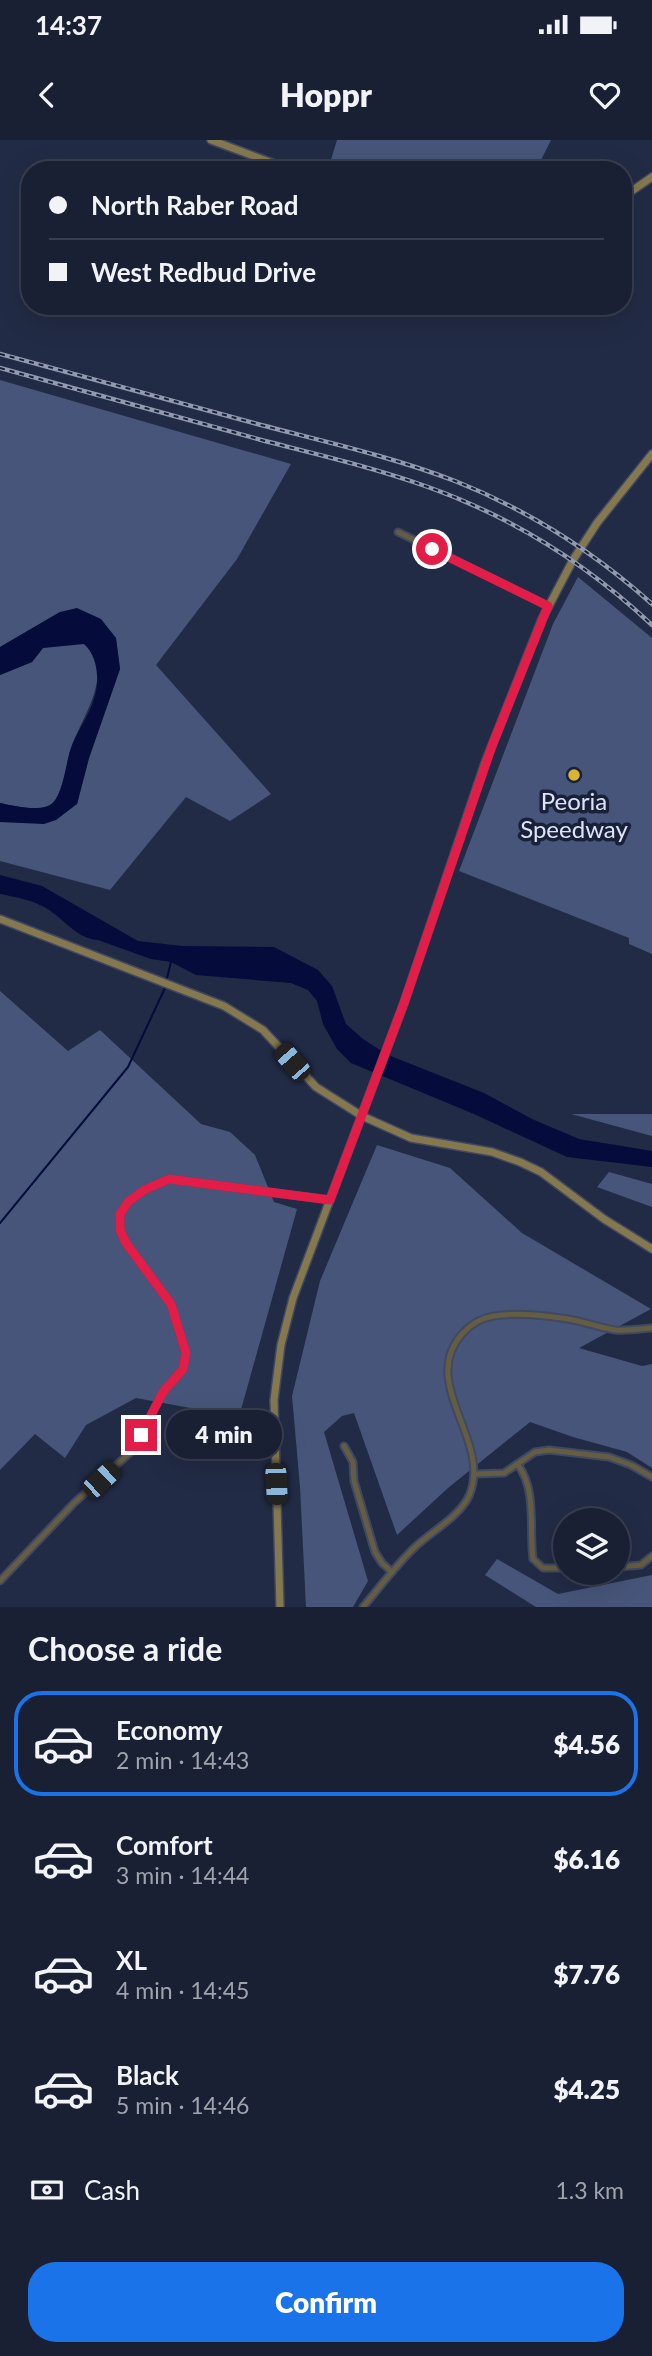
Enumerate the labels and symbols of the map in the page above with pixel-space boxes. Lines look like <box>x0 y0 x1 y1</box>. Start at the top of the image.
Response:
route start <box>416 533 448 565</box>
marker: Peoria Speedway <box>566 767 582 783</box>
place label: Peoria Speedway <box>520 786 628 843</box>
car <box>271 1039 314 1085</box>
callout: 4 min <box>166 1410 281 1460</box>
route end <box>125 1419 157 1451</box>
car <box>79 1458 124 1502</box>
car <box>265 1462 288 1506</box>

